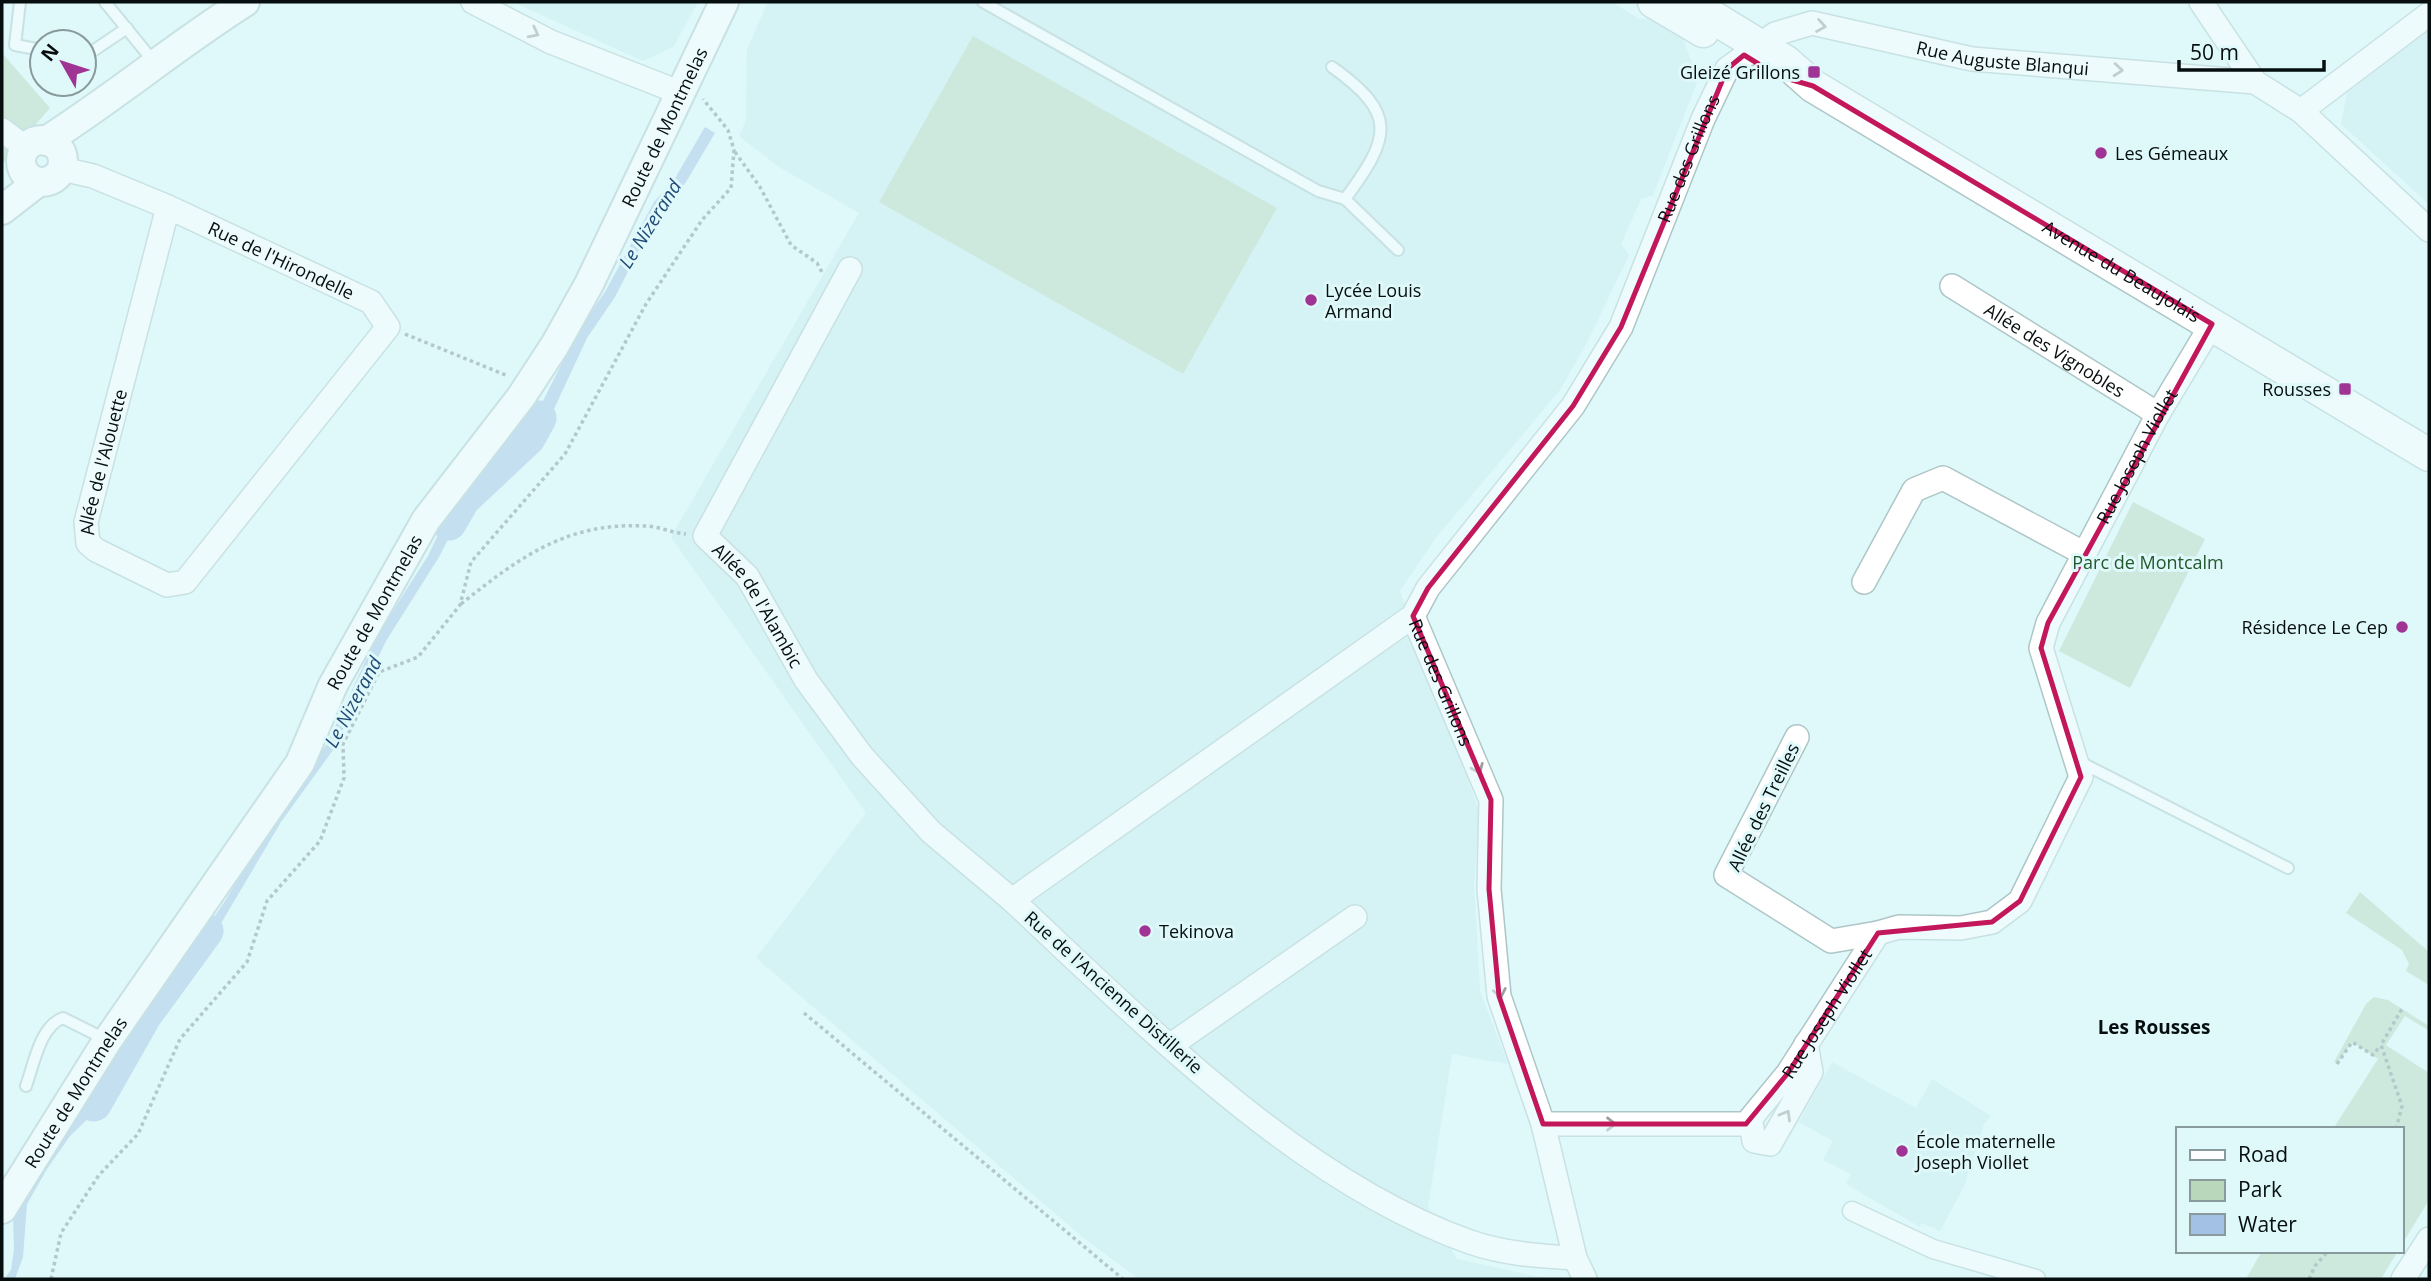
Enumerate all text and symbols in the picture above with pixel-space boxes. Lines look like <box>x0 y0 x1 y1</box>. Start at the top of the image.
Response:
one-way arrow <box>1815 17 1827 32</box>
one-way arrow <box>527 25 539 38</box>
north arrow <box>28 28 98 98</box>
scale bar <box>2179 28 2324 72</box>
street label: Rue Auguste Blanqui <box>1914 35 2090 80</box>
text: N <box>35 38 65 66</box>
text: 50 m <box>2190 38 2239 66</box>
street label: Route de Montmelas <box>616 43 713 211</box>
place label: Gleizé Grillons <box>1680 60 1800 84</box>
one-way arrow <box>2113 63 2124 78</box>
marker: Gleizé Grillons <box>1806 64 1822 80</box>
street label: Rue des Grillons <box>1651 91 1725 226</box>
place label: Les Gémeaux <box>2115 141 2229 165</box>
marker: Les Gémeaux <box>2093 145 2109 161</box>
water label: Le Nizerand <box>613 174 688 273</box>
street label: Avenue du Beaujolais <box>2038 214 2205 328</box>
street label: Rue de l'Hirondelle <box>204 216 358 305</box>
place label: Lycée Louis Armand <box>1325 278 1421 323</box>
marker: Lycée Louis Armand <box>1303 292 1319 308</box>
street label: Allée des Vignobles <box>1980 297 2129 403</box>
place label: Rousses <box>2262 377 2331 401</box>
marker: Rousses <box>2337 381 2353 397</box>
street label: Rue Joseph Viollet <box>2090 384 2182 528</box>
street label: Allée de l'Alouette <box>74 386 132 537</box>
street label: Route de Montmelas <box>321 530 427 694</box>
street label: Allée de l'Alambic <box>708 538 809 672</box>
park label: Parc de Montcalm <box>2072 550 2224 574</box>
street label: Rue des Grillons <box>1404 615 1479 750</box>
place label: Résidence Le Cep <box>2241 615 2388 639</box>
marker: Résidence Le Cep <box>2394 619 2410 635</box>
water label: Le Nizerand <box>318 651 388 752</box>
street label: Allée des Treilles <box>1722 739 1804 875</box>
one-way arrow <box>1469 762 1483 774</box>
street label: Rue de l'Ancienne Distillerie <box>1020 905 1208 1079</box>
place label: Tekinova <box>1159 919 1234 943</box>
marker: Tekinova <box>1137 923 1153 939</box>
street label: Rue Joseph Viollet <box>1776 944 1877 1083</box>
one-way arrow <box>1491 987 1506 999</box>
street label: Route de Montmelas <box>19 1012 132 1172</box>
district label: Les Rousses <box>2098 1014 2210 1040</box>
one-way arrow <box>1778 1110 1791 1123</box>
one-way arrow <box>1606 1116 1617 1132</box>
legend <box>2176 1127 2403 1253</box>
place label: École maternelle Joseph Viollet <box>1914 1129 2056 1174</box>
text: Road <box>2238 1140 2288 1168</box>
marker: École maternelle Joseph Viollet <box>1894 1143 1910 1159</box>
text: Park <box>2238 1175 2282 1203</box>
text: Water <box>2238 1210 2297 1238</box>

